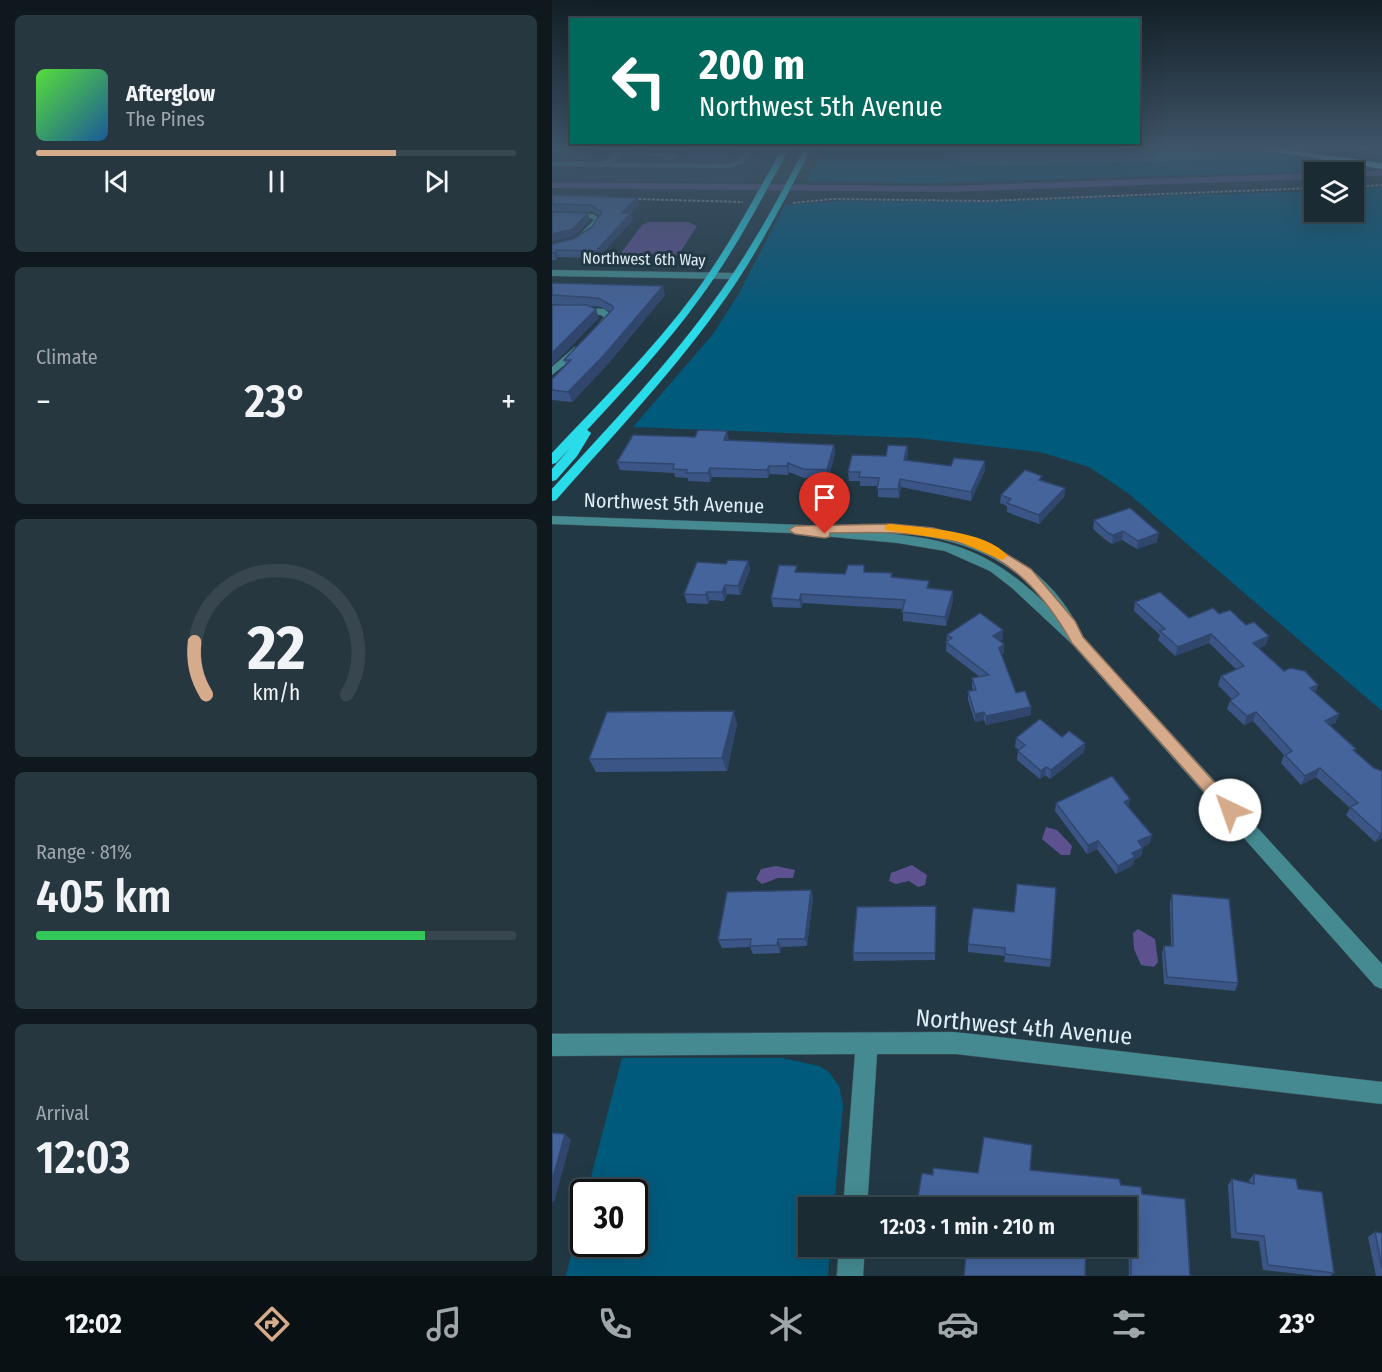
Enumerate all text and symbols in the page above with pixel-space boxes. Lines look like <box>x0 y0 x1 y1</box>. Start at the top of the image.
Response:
text: 200 m <box>699 40 805 90</box>
icon: left <box>600 42 678 120</box>
text: Afterglow <box>126 80 215 107</box>
text: Northwest 5th Avenue <box>699 91 943 123</box>
text: The Pines <box>126 107 205 131</box>
map controls <box>1304 162 1364 222</box>
button: layers <box>1304 162 1364 222</box>
icon: previous <box>100 165 133 198</box>
icon: pause <box>260 165 293 198</box>
icon: next <box>420 165 453 198</box>
street label: Northwest 6th Way <box>582 248 707 270</box>
text: Climate <box>36 345 98 369</box>
text: 23° <box>245 375 307 429</box>
text: − <box>36 382 51 422</box>
text: + <box>501 382 516 422</box>
pin <box>799 472 850 534</box>
icon: arrive <box>808 481 841 514</box>
street label: Northwest 5th Avenue <box>583 488 765 518</box>
text: 22 <box>246 611 305 686</box>
text: km/h <box>252 680 300 706</box>
position arrow <box>1198 778 1262 842</box>
text: Range · 81% <box>36 840 132 864</box>
text: 405 km <box>36 870 171 924</box>
street label: Northwest 4th Avenue <box>915 1004 1133 1050</box>
text: Arrival <box>36 1101 89 1125</box>
text: 12:03 <box>36 1131 130 1185</box>
speed limit sign: 30 <box>570 1179 648 1257</box>
text: 12:03 · 1 min · 210 m <box>880 1213 1055 1240</box>
icon: directions <box>251 1303 293 1345</box>
icon: music <box>423 1303 465 1345</box>
icon: phone <box>594 1303 636 1345</box>
icon: climate <box>765 1303 807 1345</box>
icon: car <box>937 1303 979 1345</box>
icon: filters <box>1108 1303 1150 1345</box>
text: 12:02 <box>65 1308 122 1340</box>
text: 23° <box>1279 1308 1317 1340</box>

